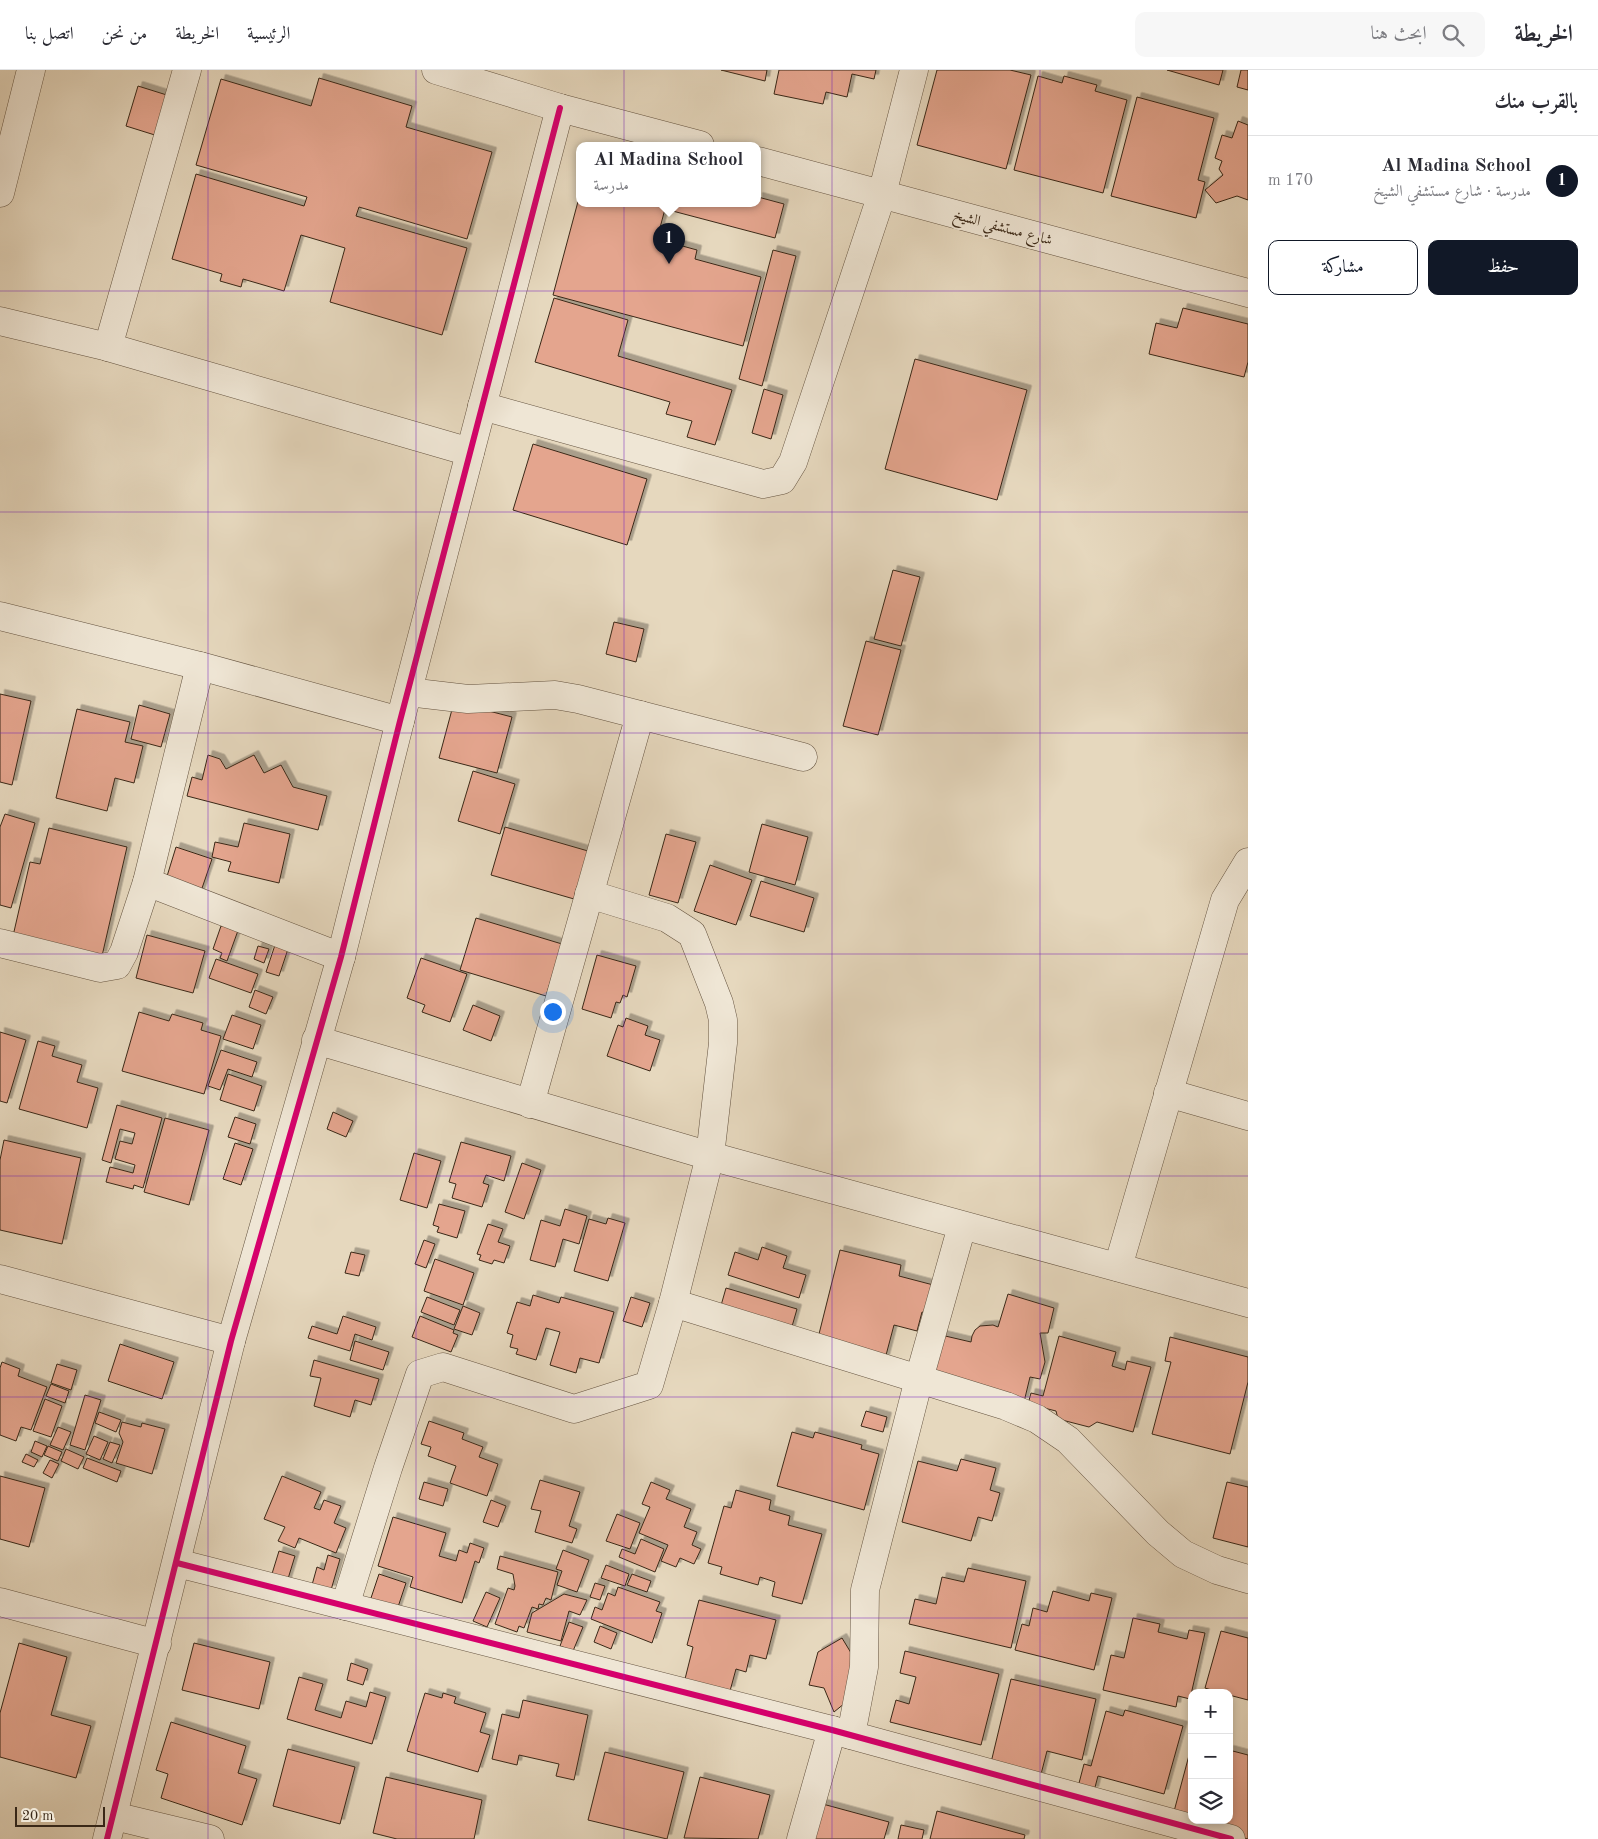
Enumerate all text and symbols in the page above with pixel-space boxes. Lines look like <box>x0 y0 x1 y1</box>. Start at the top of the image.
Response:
search box <box>1135 12 1485 57</box>
icon: search <box>1439 21 1467 49</box>
text: الخريطة <box>1515 23 1573 47</box>
text: اتصل بنا <box>25 25 74 43</box>
text: من نحن <box>102 25 147 43</box>
text: الخريطة <box>175 25 219 43</box>
text: الرئيسية <box>247 25 290 43</box>
text: ابحث هنا <box>1371 25 1427 44</box>
text: بالقرب منك <box>1495 92 1578 113</box>
popup <box>576 142 761 207</box>
text: Al Madina School <box>594 151 743 170</box>
text: Al Madina School <box>1381 157 1531 176</box>
text: 170 m <box>1268 173 1313 189</box>
text: 1 <box>1557 173 1567 189</box>
text: مدرسة <box>594 178 629 194</box>
text: مدرسة · شارع مستشفي الشيخ <box>1373 184 1531 200</box>
street label: شارع مستشفي الشيخ <box>950 208 1054 254</box>
pin: 1 <box>653 223 685 264</box>
button: مشاركة <box>1268 240 1418 295</box>
button: حفظ <box>1428 240 1578 295</box>
your location <box>540 999 566 1025</box>
map controls <box>1188 1689 1233 1824</box>
button: + <box>1188 1689 1233 1734</box>
button: − <box>1188 1734 1233 1779</box>
button: layers <box>1188 1779 1233 1824</box>
scale bar <box>15 1804 105 1827</box>
text: 20 m <box>22 1809 53 1823</box>

